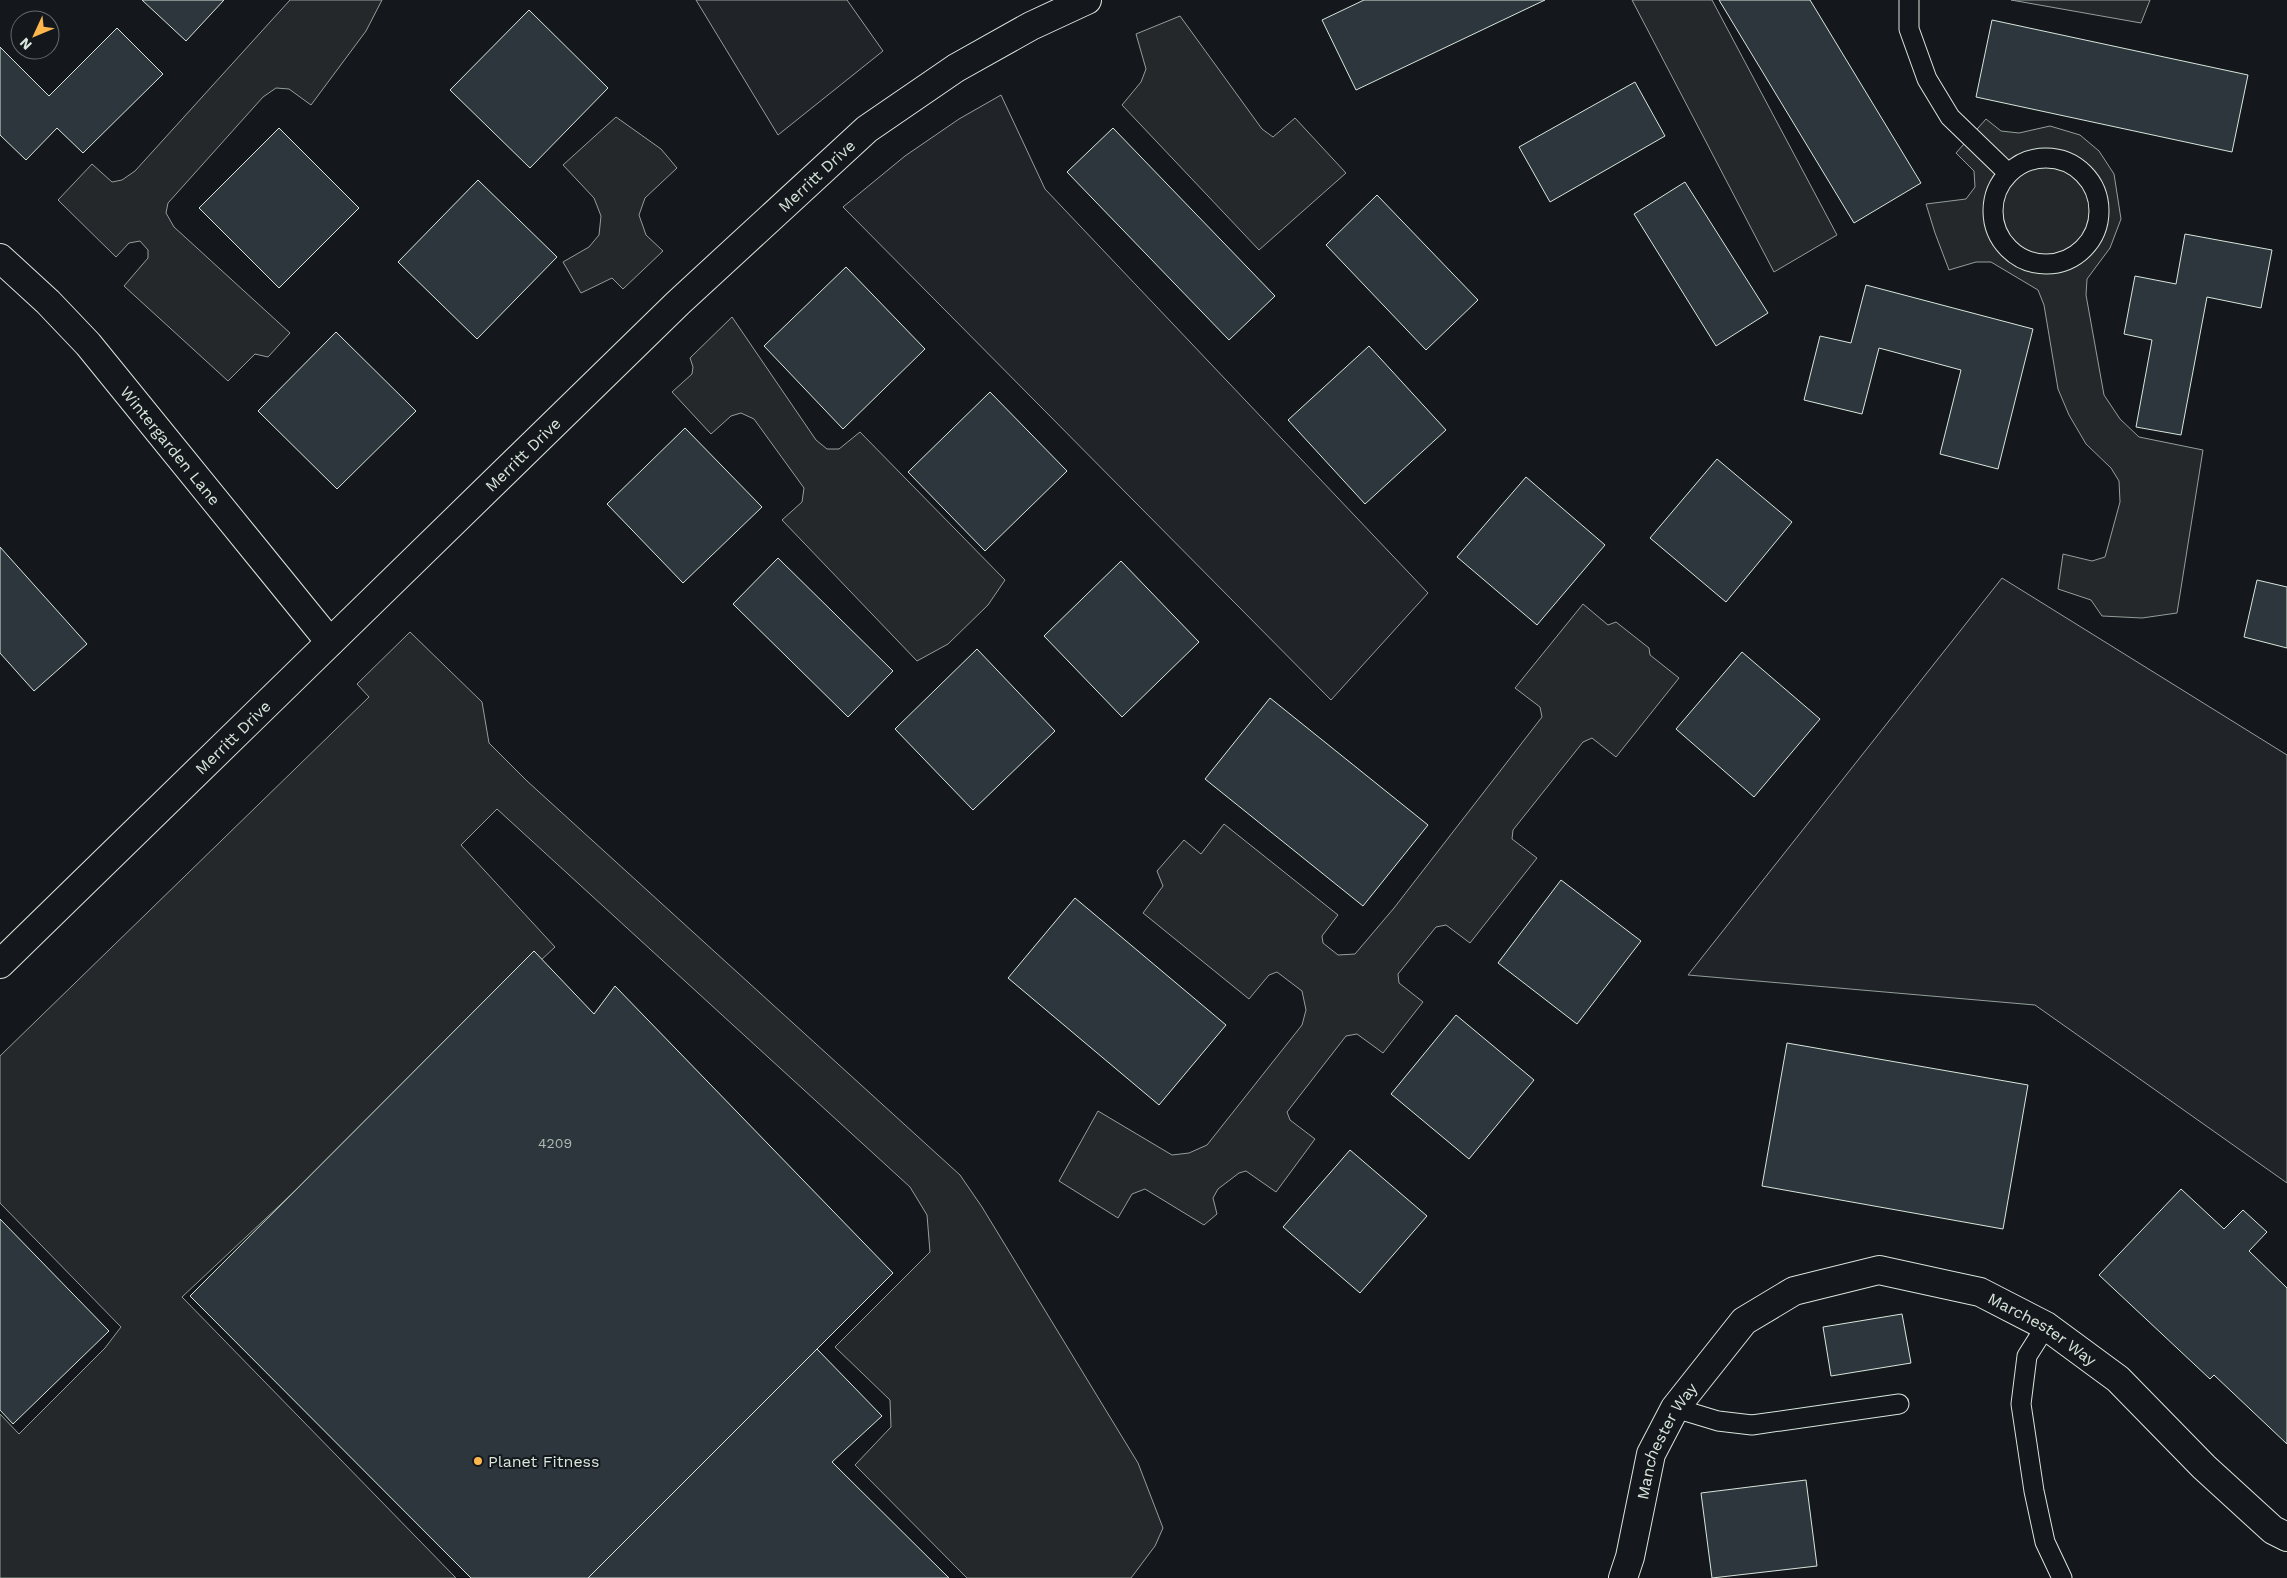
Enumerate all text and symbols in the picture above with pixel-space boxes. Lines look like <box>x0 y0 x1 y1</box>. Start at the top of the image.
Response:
north arrow <box>10 10 60 60</box>
text: N <box>16 35 35 53</box>
street label: Merritt Drive <box>774 135 859 216</box>
street label: Wintergarden Lane <box>117 382 224 509</box>
street label: Merritt Drive <box>481 413 564 495</box>
street label: Merritt Drive <box>191 696 274 778</box>
house number: 4209 <box>538 1135 572 1151</box>
street label: Marchester Way <box>1985 1288 2101 1370</box>
street label: Manchester Way <box>1632 1378 1701 1501</box>
place label: Planet Fitness <box>488 1452 600 1471</box>
marker: Planet Fitness <box>472 1455 484 1467</box>

